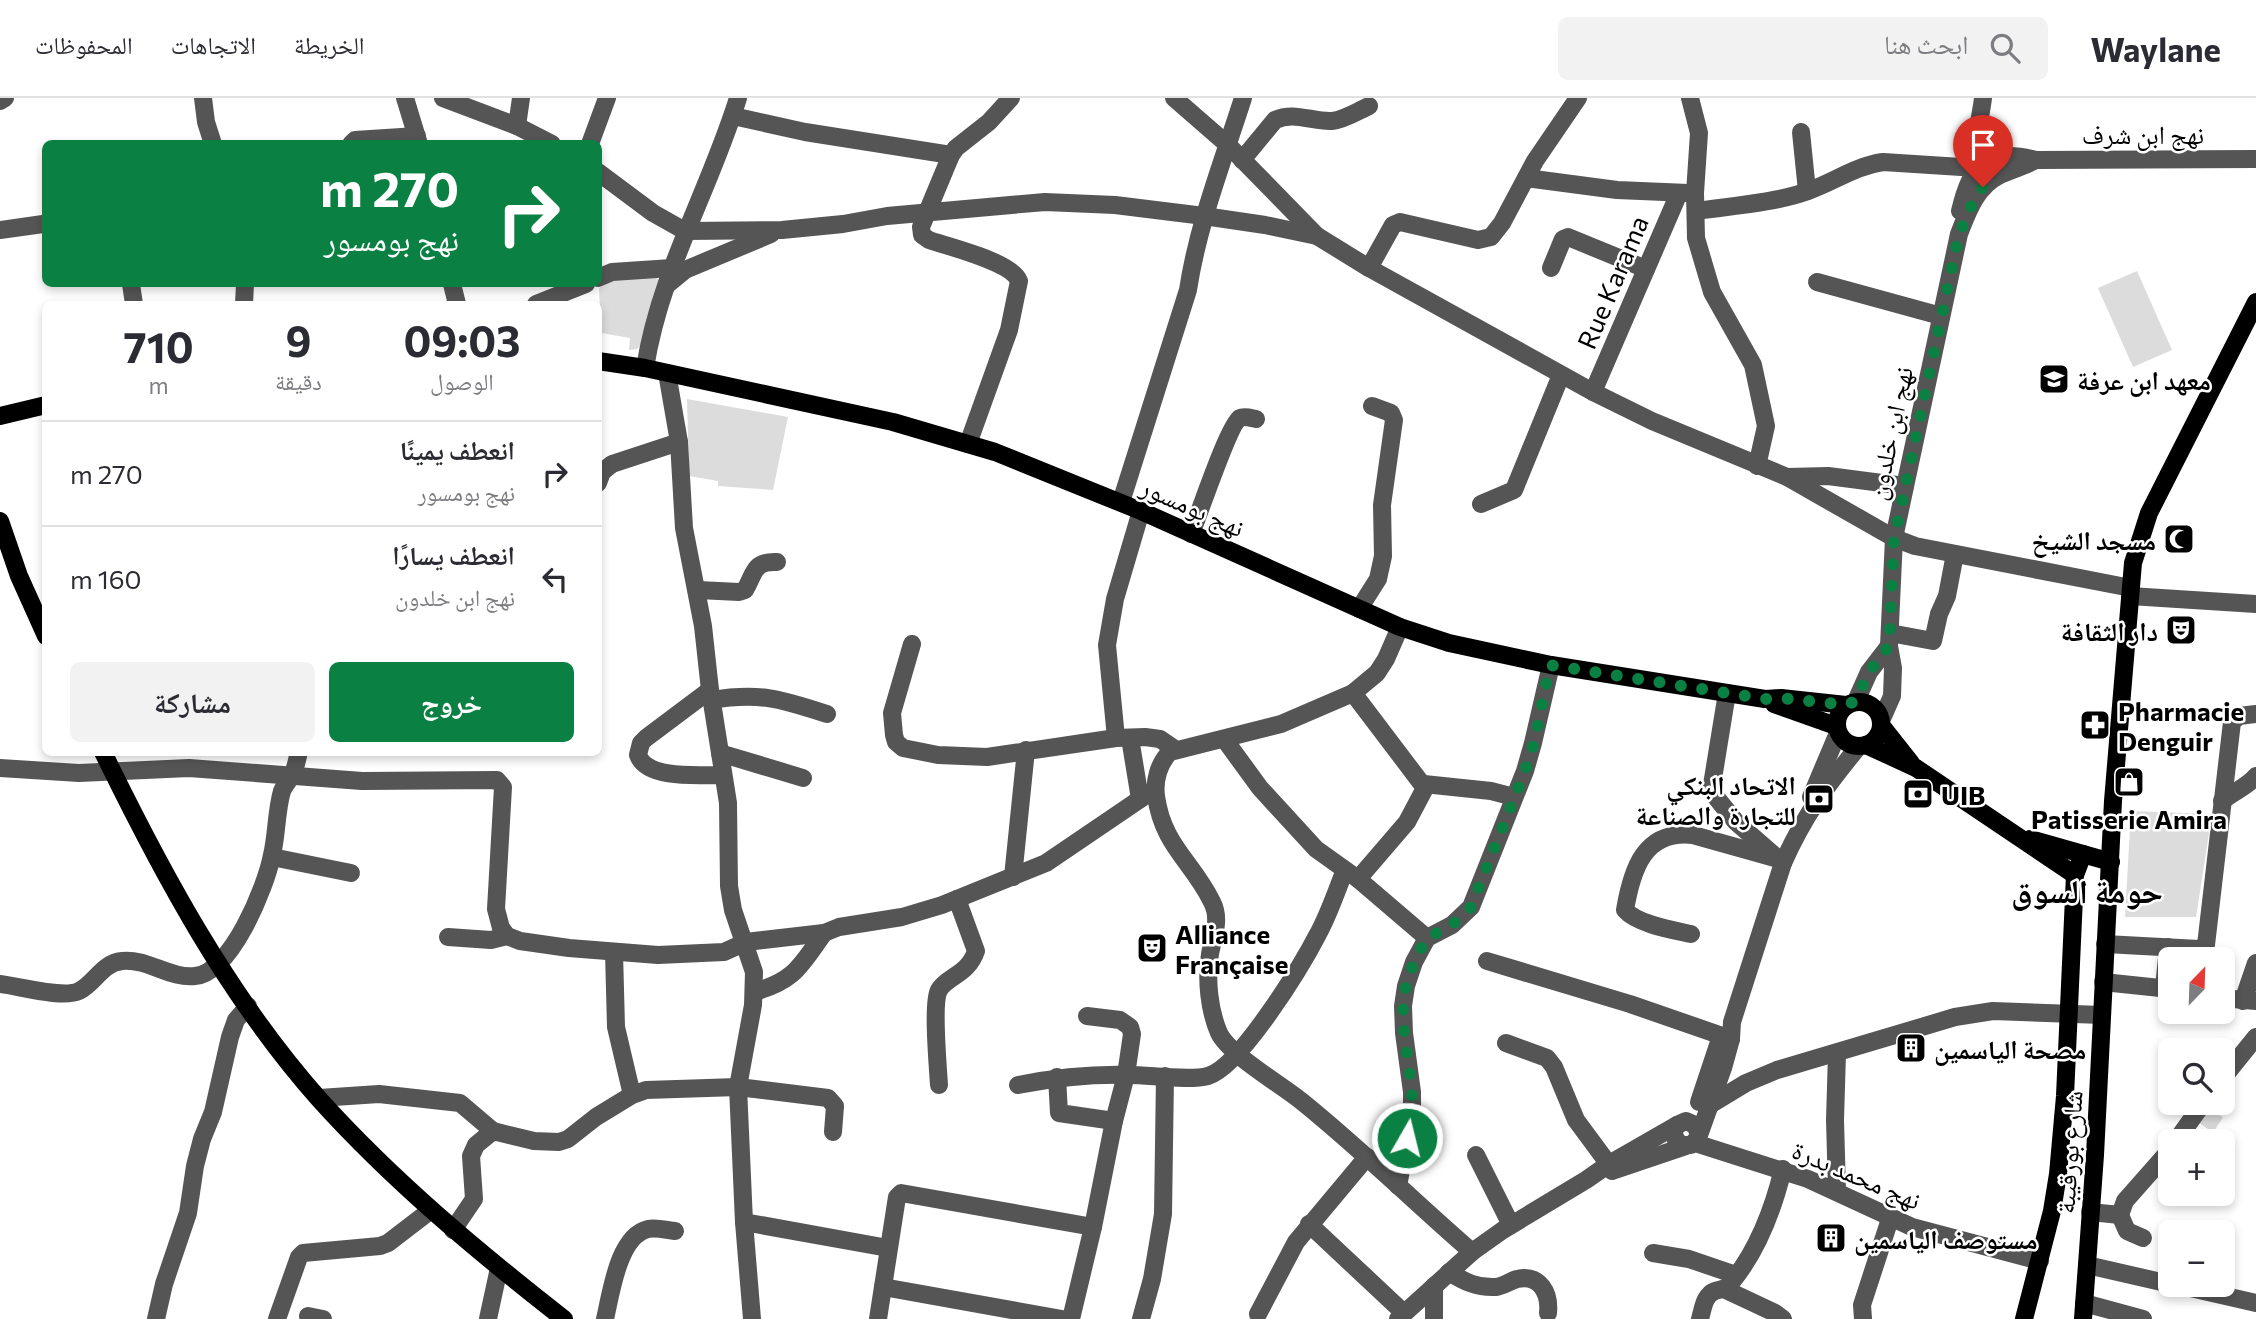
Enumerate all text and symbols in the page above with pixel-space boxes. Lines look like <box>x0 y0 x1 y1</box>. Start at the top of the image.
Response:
search box <box>1558 17 2048 80</box>
text: ابحث هنا <box>1884 28 1968 59</box>
text: Waylane <box>2090 28 2221 69</box>
icon: search <box>1986 29 2024 67</box>
text: المحفوظات <box>35 30 133 59</box>
text: الاتجاهات <box>171 30 256 59</box>
text: الخريطة <box>294 30 365 59</box>
pin <box>1953 115 2013 187</box>
street label: نهج ابن شرف <box>2082 118 2204 152</box>
icon: arrive <box>1964 126 2002 164</box>
text: 270 m <box>320 157 459 217</box>
icon: right <box>483 168 574 259</box>
street label: Rue Karama <box>1570 211 1654 353</box>
text: نهج بومسور <box>324 218 459 258</box>
text: 9 <box>286 314 311 366</box>
text: 09:03 <box>403 314 520 366</box>
text: 710 <box>124 320 194 372</box>
school or university icon: معهد ابن عرفة <box>2037 362 2071 396</box>
street label: نهج ابن خلدون <box>1860 364 1921 503</box>
place label: معهد ابن عرفة <box>2077 364 2211 397</box>
text: دقيقة <box>275 367 322 395</box>
text: الوصول <box>430 367 494 395</box>
text: m <box>149 371 169 399</box>
text: انعطف يمينًا <box>400 434 515 465</box>
icon: right <box>536 455 574 493</box>
text: 270 m <box>70 458 143 489</box>
street label: نهج بومسور <box>1134 469 1250 545</box>
text: نهج بومسور <box>418 478 515 506</box>
mosque icon: مسجد الشيخ <box>2162 522 2196 556</box>
place label: مسجد الشيخ <box>2032 524 2156 558</box>
text: انعطف يسارًا <box>392 539 515 570</box>
icon: left <box>536 560 574 598</box>
text: 160 m <box>70 563 142 594</box>
text: نهج ابن خلدون <box>395 583 515 611</box>
theatre icon: دار الثقافة <box>2164 613 2198 647</box>
place label: دار الثقافة <box>2061 615 2158 646</box>
button: مشاركة <box>70 662 315 742</box>
button: خروج <box>329 662 574 742</box>
place label: Pharmacie Denguir <box>2118 695 2244 756</box>
pharmacy icon: Pharmacie Denguir <box>2078 708 2112 742</box>
shop icon: Patisserie Amira <box>2112 765 2146 799</box>
place label: الاتحاد البنكي للتجارة والصناعة <box>1636 769 1796 830</box>
bank icon: UIB <box>1901 777 1935 811</box>
place label: UIB <box>1941 779 1985 810</box>
bank icon: الاتحاد البنكي للتجارة والصناعة <box>1802 782 1836 816</box>
place label: Patisserie Amira <box>2031 803 2227 834</box>
district label: حومة السوق <box>2011 869 2163 911</box>
place label: Alliance Française <box>1175 918 1288 979</box>
theatre icon: Alliance Française <box>1135 931 1169 965</box>
north arrow <box>2158 947 2235 1024</box>
map controls <box>2158 947 2235 1297</box>
building icon: مصحة الياسمين <box>1894 1031 1928 1065</box>
place label: مصحة الياسمين <box>1934 1033 2086 1066</box>
button: search <box>2158 1038 2235 1115</box>
street label: شارع بورقيبة <box>2048 1089 2090 1215</box>
position arrow <box>1370 1101 1444 1175</box>
button: + <box>2158 1129 2235 1206</box>
street label: نهج محمد بدرة <box>1787 1133 1926 1218</box>
button: − <box>2158 1220 2235 1297</box>
building icon: مستوصف الياسمين <box>1814 1221 1848 1255</box>
place label: مستوصف الياسمين <box>1854 1223 2037 1256</box>

